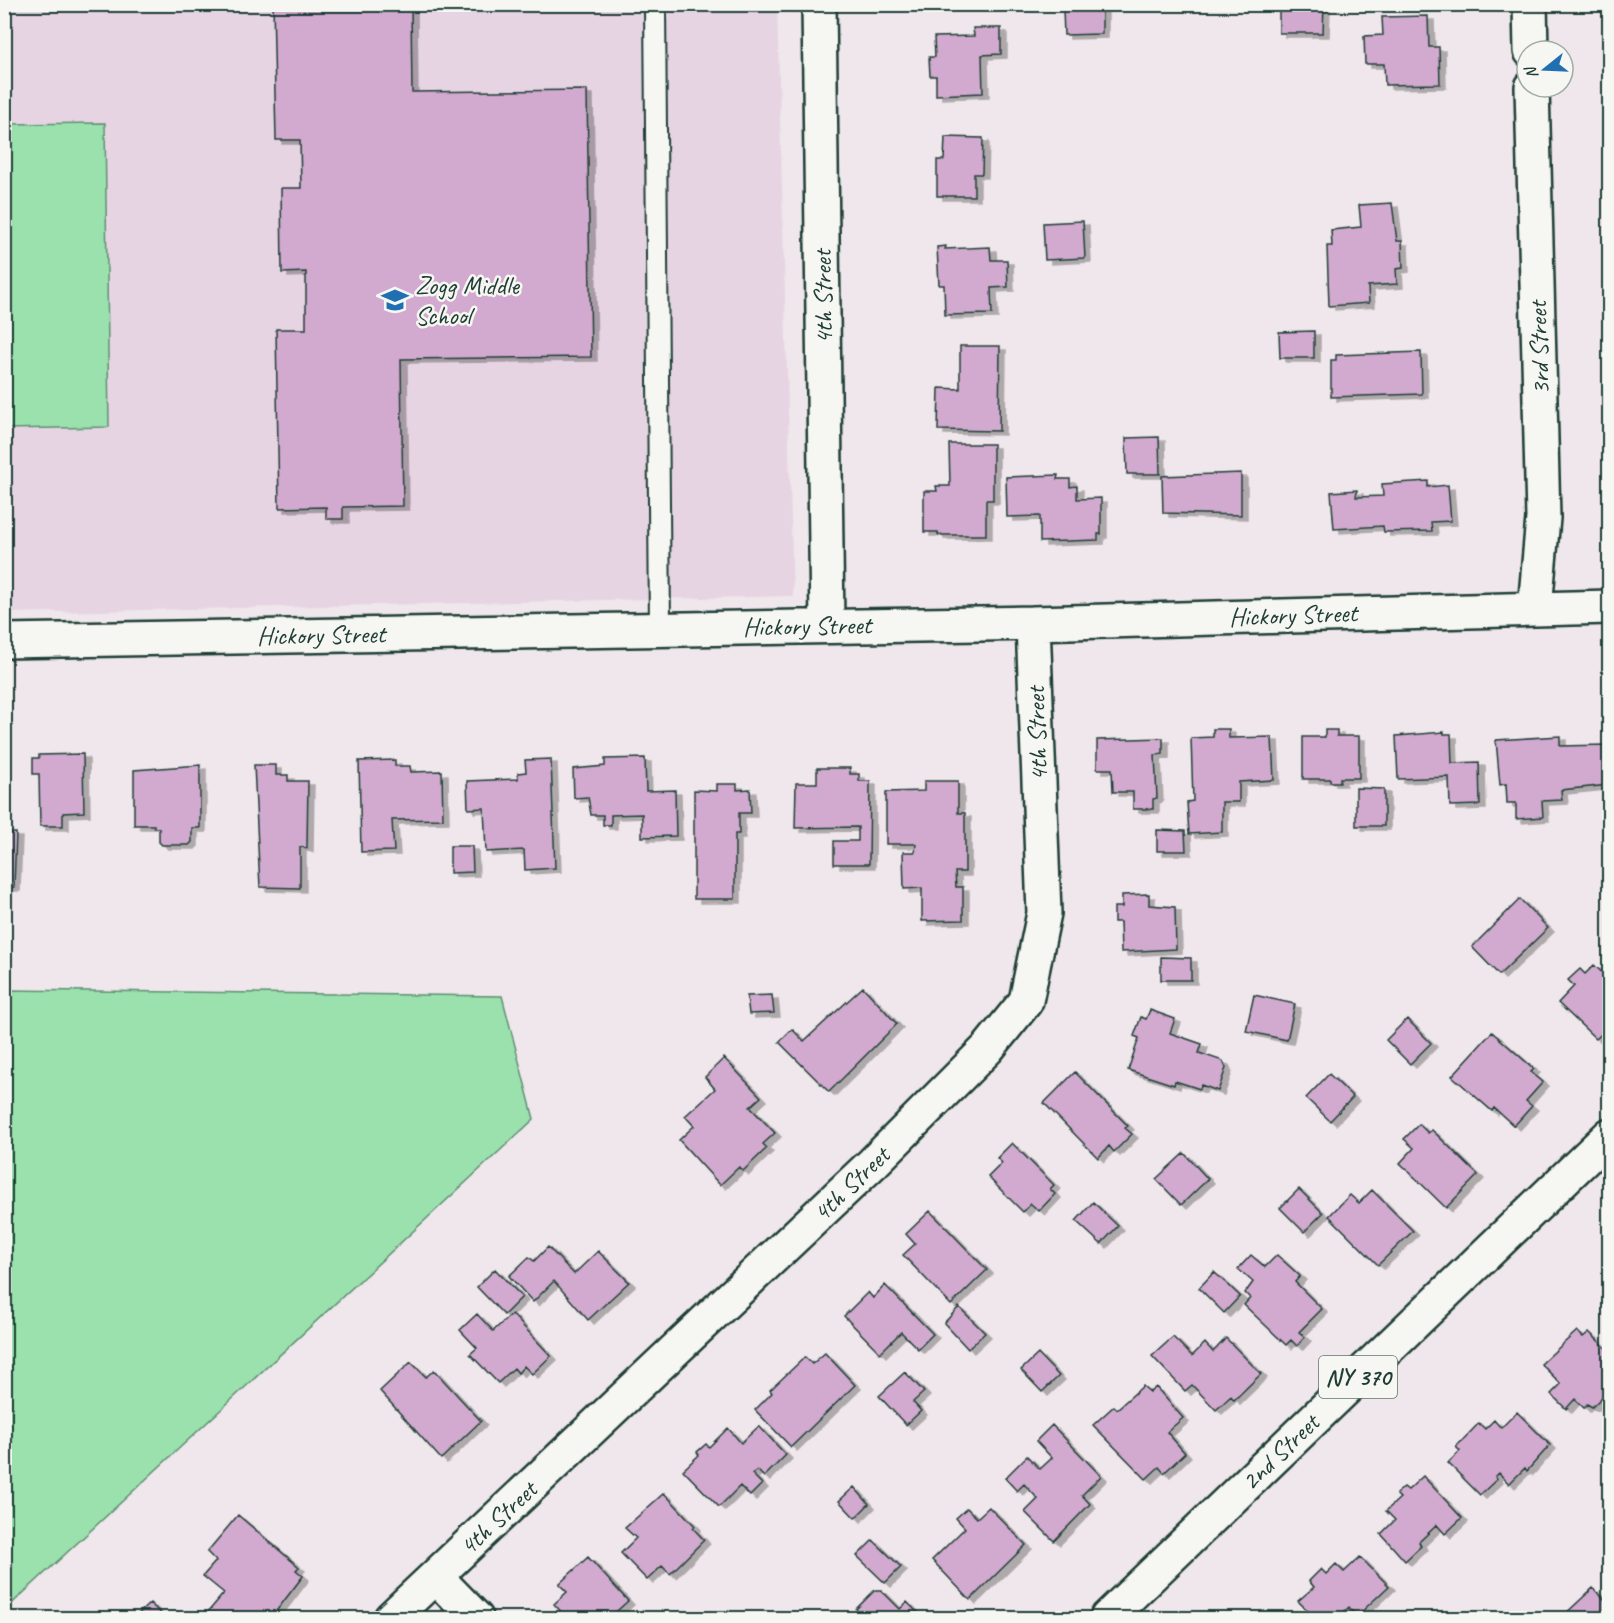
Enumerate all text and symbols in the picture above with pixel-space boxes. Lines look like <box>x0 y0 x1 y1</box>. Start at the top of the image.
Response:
north arrow <box>1515 39 1575 99</box>
text: N <box>1520 63 1543 81</box>
street label: 4th Street <box>806 247 840 345</box>
place label: Zogg Middle School <box>415 269 520 332</box>
school or university icon: Zogg Middle School <box>380 285 410 315</box>
street label: 3rd Street <box>1521 298 1557 395</box>
street label: Hickory Street <box>1228 596 1360 634</box>
street label: Hickory Street <box>743 608 874 644</box>
street label: Hickory Street <box>257 617 388 653</box>
street label: 4th Street <box>1019 684 1055 782</box>
street label: 4th Street <box>806 1138 898 1229</box>
road number: NY 370 <box>1319 1356 1397 1398</box>
street label: 2nd Street <box>1234 1405 1328 1497</box>
street label: 4th Street <box>452 1472 546 1562</box>

